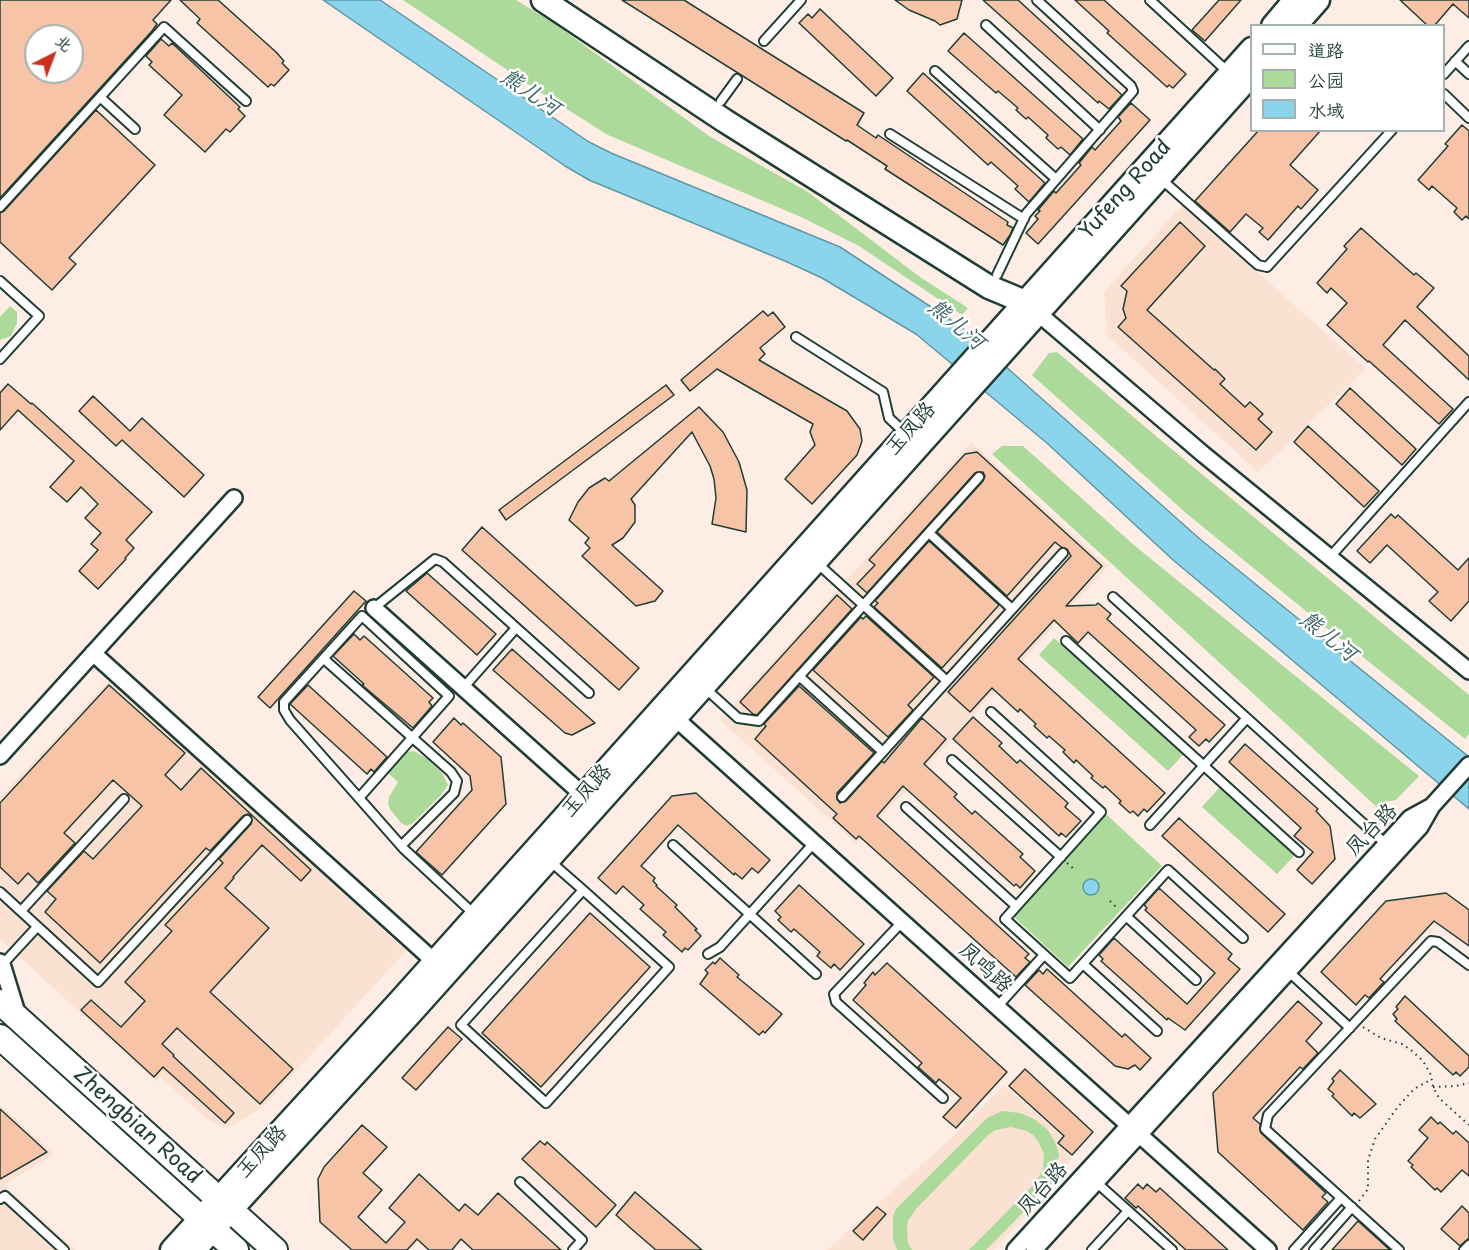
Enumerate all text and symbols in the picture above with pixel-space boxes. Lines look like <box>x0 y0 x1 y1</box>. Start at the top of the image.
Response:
north arrow <box>24 24 84 84</box>
legend <box>1250 24 1445 132</box>
text: 北 <box>51 28 79 56</box>
text: 道路 <box>1308 36 1344 63</box>
water label: 熊儿河 <box>495 64 565 122</box>
text: 公园 <box>1308 66 1344 93</box>
text: 水域 <box>1308 96 1344 123</box>
street label: Yufeng Road <box>1075 135 1177 245</box>
water label: 熊儿河 <box>922 294 990 356</box>
street label: 玉凤路 <box>881 397 941 461</box>
water label: 熊儿河 <box>1294 606 1362 668</box>
street label: 玉凤路 <box>557 759 617 823</box>
street label: 凤台路 <box>1341 799 1403 861</box>
street label: 凤鸣路 <box>953 938 1017 998</box>
street label: Zhengbian Road <box>68 1062 206 1190</box>
street label: 玉凤路 <box>231 1120 293 1184</box>
street label: 凤台路 <box>1013 1157 1073 1221</box>

